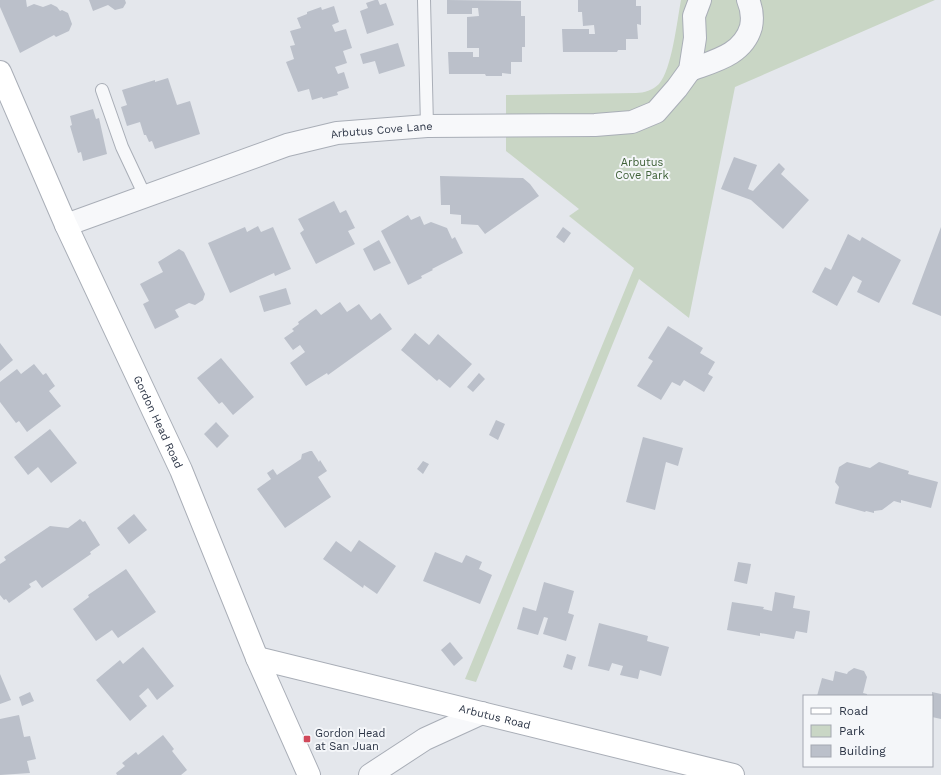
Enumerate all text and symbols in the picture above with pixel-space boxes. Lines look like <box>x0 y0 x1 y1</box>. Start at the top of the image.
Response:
street label: Arbutus Cove Lane <box>329 120 433 141</box>
park label: Arbutus Cove Park <box>615 156 669 182</box>
street label: Gordon Head Road <box>131 373 185 471</box>
legend <box>803 695 933 767</box>
street label: Arbutus Road <box>458 702 532 732</box>
text: Road <box>839 704 868 718</box>
text: Park <box>839 724 865 738</box>
place label: Gordon Head at San Juan <box>315 727 385 753</box>
marker: Gordon Head at San Juan <box>302 734 312 744</box>
text: Building <box>839 744 886 758</box>

